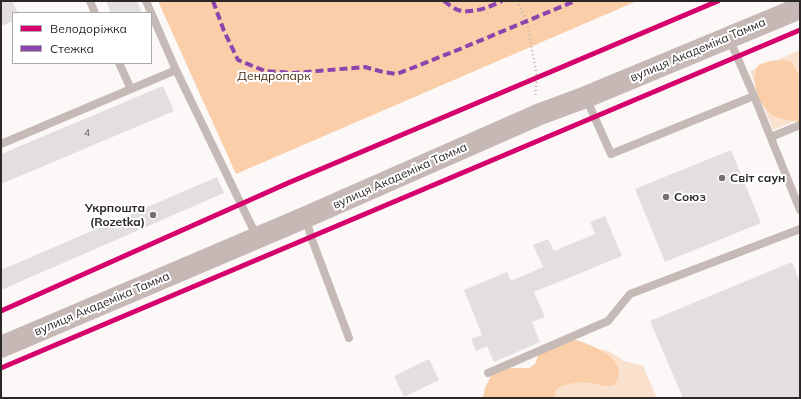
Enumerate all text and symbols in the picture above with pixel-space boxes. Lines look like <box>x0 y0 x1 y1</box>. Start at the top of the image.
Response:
legend <box>12 12 152 64</box>
street label: вулиця Академіка Тамма <box>628 15 768 85</box>
text: Велодоріжка <box>50 21 127 36</box>
text: Стежка <box>50 41 94 56</box>
park label: Дендропарк <box>237 69 311 83</box>
house number: 4 <box>84 127 90 139</box>
street label: вулиця Академіка Тамма <box>331 140 469 212</box>
place label: Світ саун <box>730 171 785 185</box>
marker: Світ саун <box>717 173 727 183</box>
place label: Союз <box>674 190 706 204</box>
marker: Союз <box>661 192 671 202</box>
place label: Укрпошта (Rozetka) <box>85 201 145 229</box>
marker: Укрпошта (Rozetka) <box>148 210 158 220</box>
street label: вулиця Академіка Тамма <box>32 269 172 339</box>

